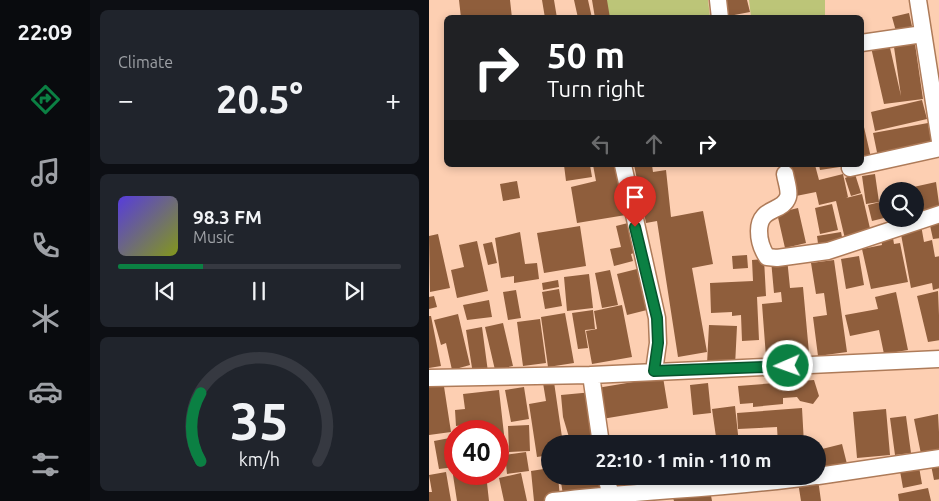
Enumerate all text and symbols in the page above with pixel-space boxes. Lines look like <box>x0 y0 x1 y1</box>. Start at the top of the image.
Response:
text: 22:09 <box>17 19 73 44</box>
icon: right <box>464 35 529 100</box>
text: 50 m <box>547 35 625 75</box>
text: Climate <box>118 53 173 71</box>
text: Turn right <box>547 76 645 101</box>
text: 20.5° <box>216 78 303 120</box>
icon: directions <box>28 82 63 117</box>
text: − <box>118 84 134 115</box>
text: + <box>385 84 401 115</box>
icon: left <box>587 130 615 158</box>
icon: ahead <box>640 130 668 158</box>
icon: right <box>693 130 721 158</box>
icon: music <box>28 155 63 190</box>
pin <box>614 176 656 227</box>
map controls <box>879 182 924 227</box>
button: search <box>879 182 924 227</box>
icon: arrive <box>621 183 649 211</box>
text: 98.3 FM <box>193 206 262 228</box>
icon: phone <box>28 228 63 263</box>
text: Music <box>193 228 234 246</box>
icon: previous <box>151 277 179 305</box>
icon: pause <box>245 277 273 305</box>
icon: next <box>340 277 368 305</box>
icon: climate <box>28 301 63 336</box>
position arrow <box>761 339 813 391</box>
icon: car <box>28 374 63 409</box>
text: 35 <box>230 392 289 450</box>
speed limit sign: 40 <box>444 420 509 485</box>
icon: filters <box>28 447 63 482</box>
text: km/h <box>239 449 280 469</box>
text: 22:10 · 1 min · 110 m <box>596 449 771 471</box>

